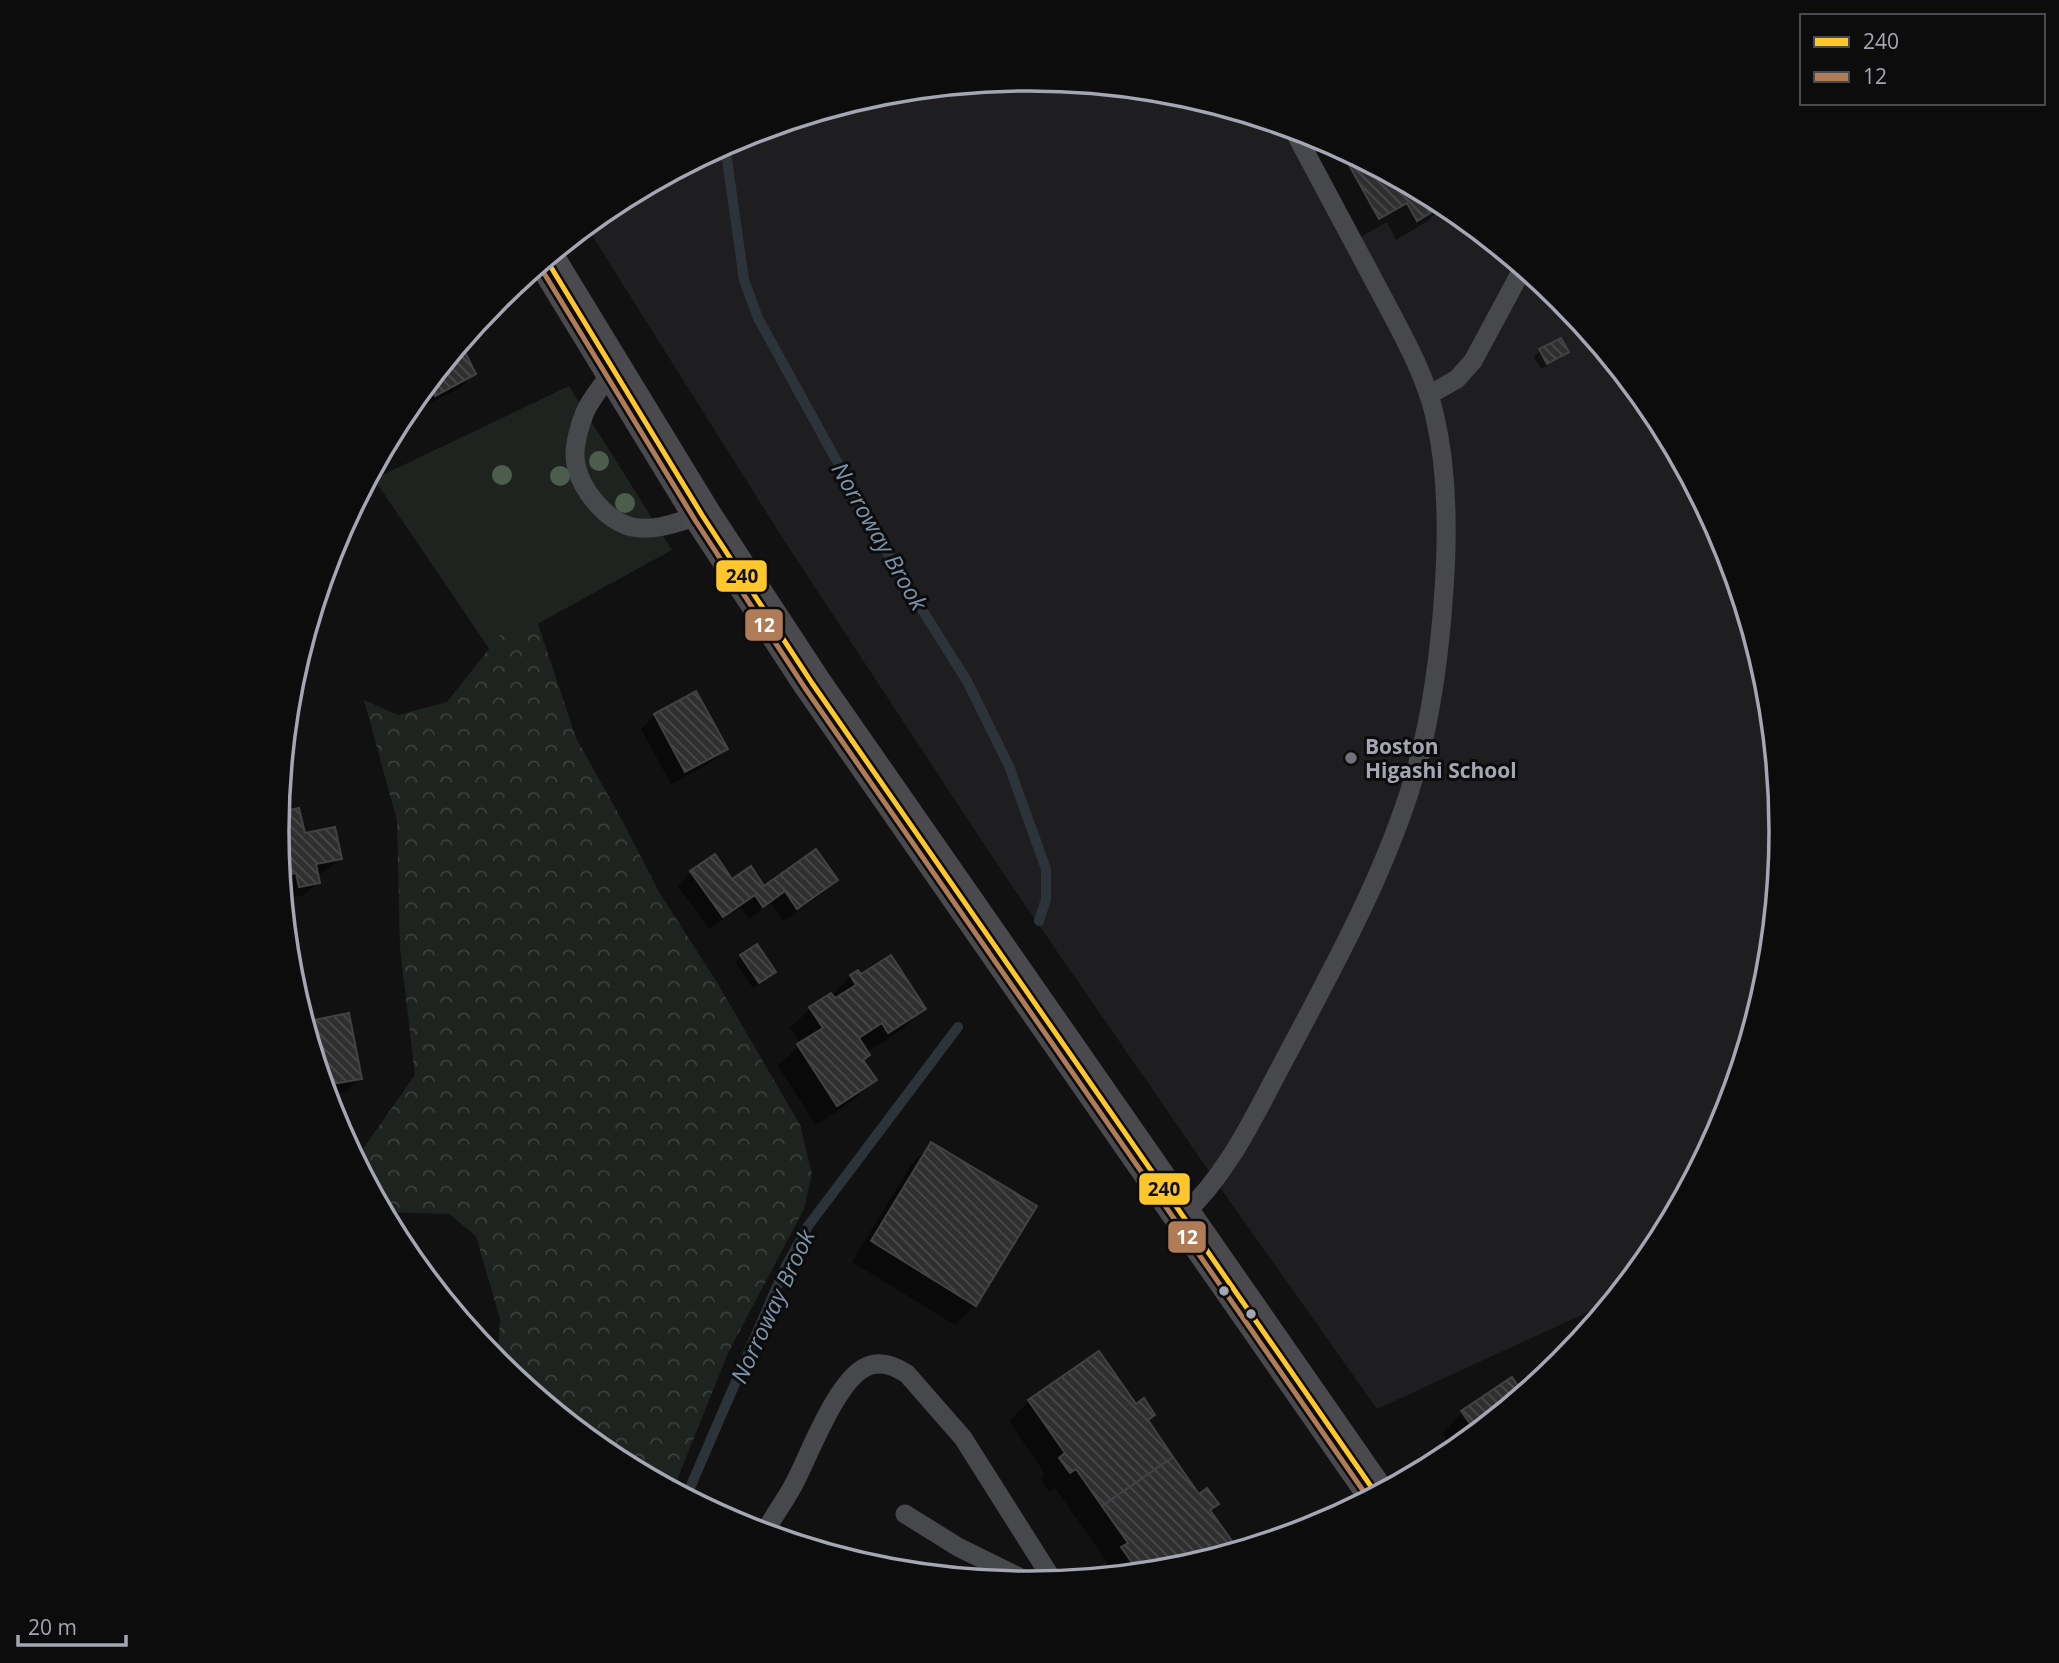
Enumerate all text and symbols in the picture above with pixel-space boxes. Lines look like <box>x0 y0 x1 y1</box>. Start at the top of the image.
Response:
legend <box>1800 14 2045 105</box>
text: 240 <box>1863 27 1899 55</box>
text: 12 <box>1863 62 1887 90</box>
water label: Norroway Brook <box>825 456 936 617</box>
line badge: 240 <box>715 559 768 593</box>
text: 240 <box>726 563 758 589</box>
line badge: 12 <box>744 608 784 642</box>
text: 12 <box>753 612 775 638</box>
place label: Boston Higashi School <box>1365 732 1517 784</box>
marker: Boston Higashi School <box>1343 750 1359 766</box>
line badge: 240 <box>1138 1172 1191 1206</box>
text: 240 <box>1148 1176 1180 1202</box>
line badge: 12 <box>1167 1220 1207 1254</box>
water label: Norroway Brook <box>722 1223 822 1388</box>
text: 12 <box>1176 1224 1198 1250</box>
unlabelled marker <box>1217 1284 1231 1298</box>
unlabelled marker <box>1244 1307 1258 1321</box>
scale bar <box>18 1604 126 1648</box>
text: 20 m <box>28 1613 77 1641</box>

